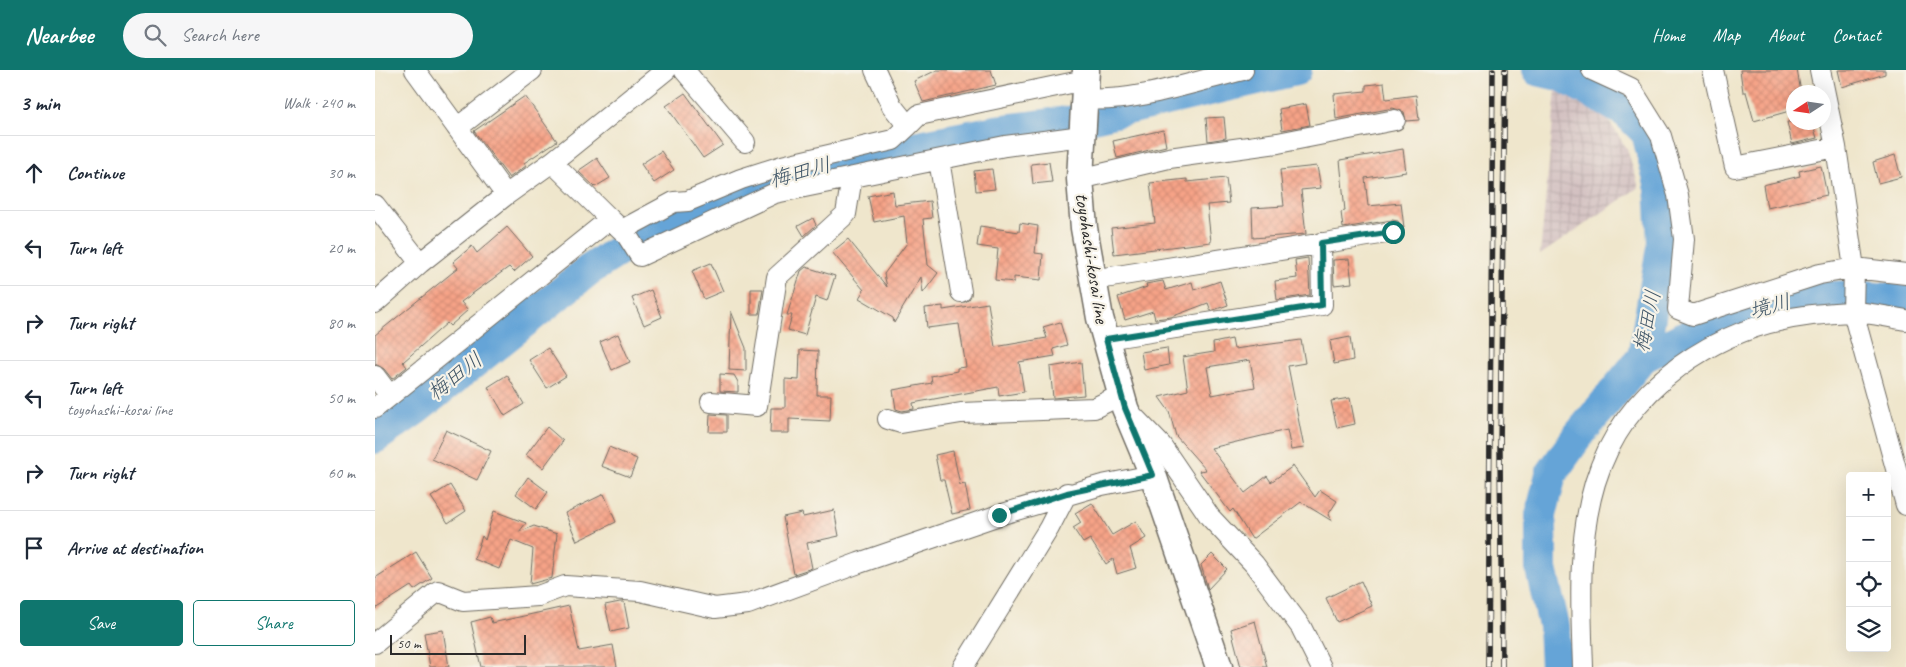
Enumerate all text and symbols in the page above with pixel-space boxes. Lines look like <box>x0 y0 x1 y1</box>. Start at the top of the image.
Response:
search box <box>123 13 473 58</box>
text: Nearbee <box>25 20 93 50</box>
icon: search <box>141 21 169 49</box>
text: Search here <box>181 23 259 47</box>
text: Home <box>1652 24 1685 46</box>
text: Map <box>1713 24 1740 46</box>
text: About <box>1768 24 1804 46</box>
text: Contact <box>1832 24 1881 46</box>
north arrow <box>1786 85 1831 130</box>
text: 3 min <box>20 90 60 116</box>
text: Walk · 240 m <box>283 93 355 113</box>
water label: 梅田川 <box>766 151 834 193</box>
icon: ahead <box>20 159 48 187</box>
text: Continue <box>67 161 124 185</box>
text: 30 m <box>328 163 355 183</box>
street label: toyohashi-kosai line <box>1069 191 1115 326</box>
route start <box>1382 221 1405 244</box>
icon: left <box>20 234 48 262</box>
text: Turn left <box>67 236 122 260</box>
text: 20 m <box>328 238 355 258</box>
water label: 梅田川 <box>1628 287 1666 355</box>
water label: 境川 <box>1746 288 1794 324</box>
icon: right <box>20 309 48 337</box>
text: Turn right <box>67 311 134 335</box>
text: 80 m <box>328 313 355 333</box>
water label: 梅田川 <box>422 346 488 406</box>
text: Turn left <box>67 376 122 400</box>
icon: left <box>20 384 48 412</box>
text: 50 m <box>328 388 355 408</box>
text: toyohashi-kosai line <box>67 400 172 420</box>
icon: right <box>20 459 48 487</box>
text: Turn right <box>67 461 134 485</box>
text: 60 m <box>328 463 355 483</box>
map controls <box>1846 472 1891 652</box>
button: + <box>1846 472 1891 517</box>
route end <box>988 504 1011 527</box>
button: − <box>1846 517 1891 562</box>
icon: arrive <box>20 534 48 562</box>
text: Arrive at destination <box>67 536 203 560</box>
button: locate <box>1846 562 1891 607</box>
button: Save <box>20 600 183 646</box>
button: Share <box>193 600 355 646</box>
button: layers <box>1846 607 1891 652</box>
scale bar <box>390 632 526 655</box>
text: 50 m <box>397 635 421 652</box>

